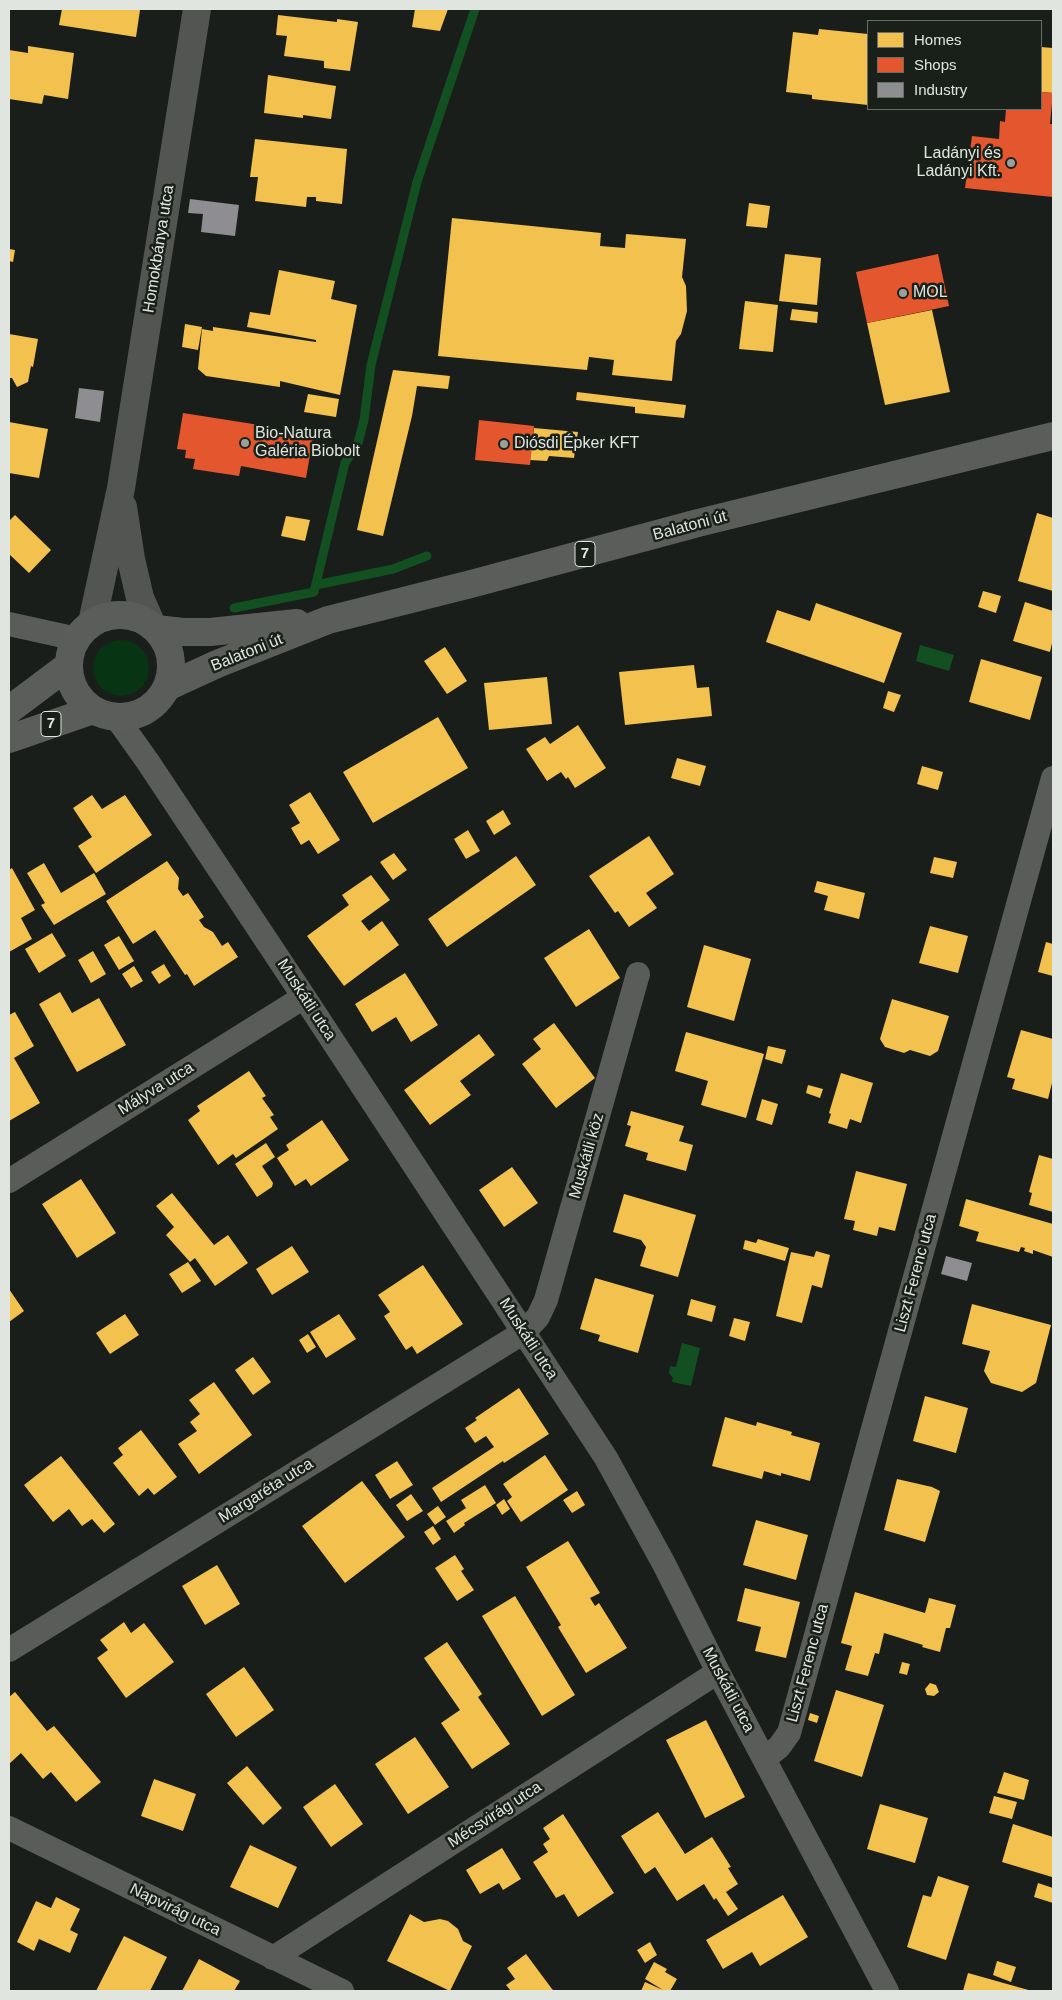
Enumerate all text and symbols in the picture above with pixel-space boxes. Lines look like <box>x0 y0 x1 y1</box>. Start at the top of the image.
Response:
legend <box>867 20 1042 110</box>
text: Homes <box>914 31 962 48</box>
text: Shops <box>914 56 957 73</box>
text: Industry <box>914 81 967 98</box>
place label: Ladányi és Ladányi Kft. <box>916 144 1001 182</box>
marker: Ladányi és Ladányi Kft. <box>1005 157 1017 169</box>
street label: Homokbánya utca <box>139 184 179 314</box>
place label: MOL <box>913 283 948 303</box>
marker: MOL <box>897 287 909 299</box>
place label: Bio-Natura Galéria Biobolt <box>255 424 360 462</box>
place label: Diósdi Épker KFT <box>514 434 639 454</box>
marker: Bio-Natura Galéria Biobolt <box>239 437 251 449</box>
marker: Diósdi Épker KFT <box>498 438 510 450</box>
street label: Balatoni út <box>651 507 729 545</box>
road number: 7 <box>575 542 595 566</box>
street label: Balatoni út <box>208 630 286 676</box>
road number: 7 <box>41 712 61 736</box>
street label: Muskátli utca <box>273 956 339 1044</box>
street label: Mályva utca <box>115 1058 197 1120</box>
street label: Muskátli köz <box>566 1111 608 1201</box>
street label: Liszt Ferenc utca <box>891 1212 941 1334</box>
street label: Muskátli utca <box>495 1295 561 1383</box>
street label: Margaréta utca <box>215 1454 317 1528</box>
street label: Liszt Ferenc utca <box>783 1602 833 1724</box>
street label: Muskátli utca <box>698 1644 758 1736</box>
street label: Mécsvirág utca <box>445 1778 545 1852</box>
street label: Napvirág utca <box>126 1880 224 1940</box>

